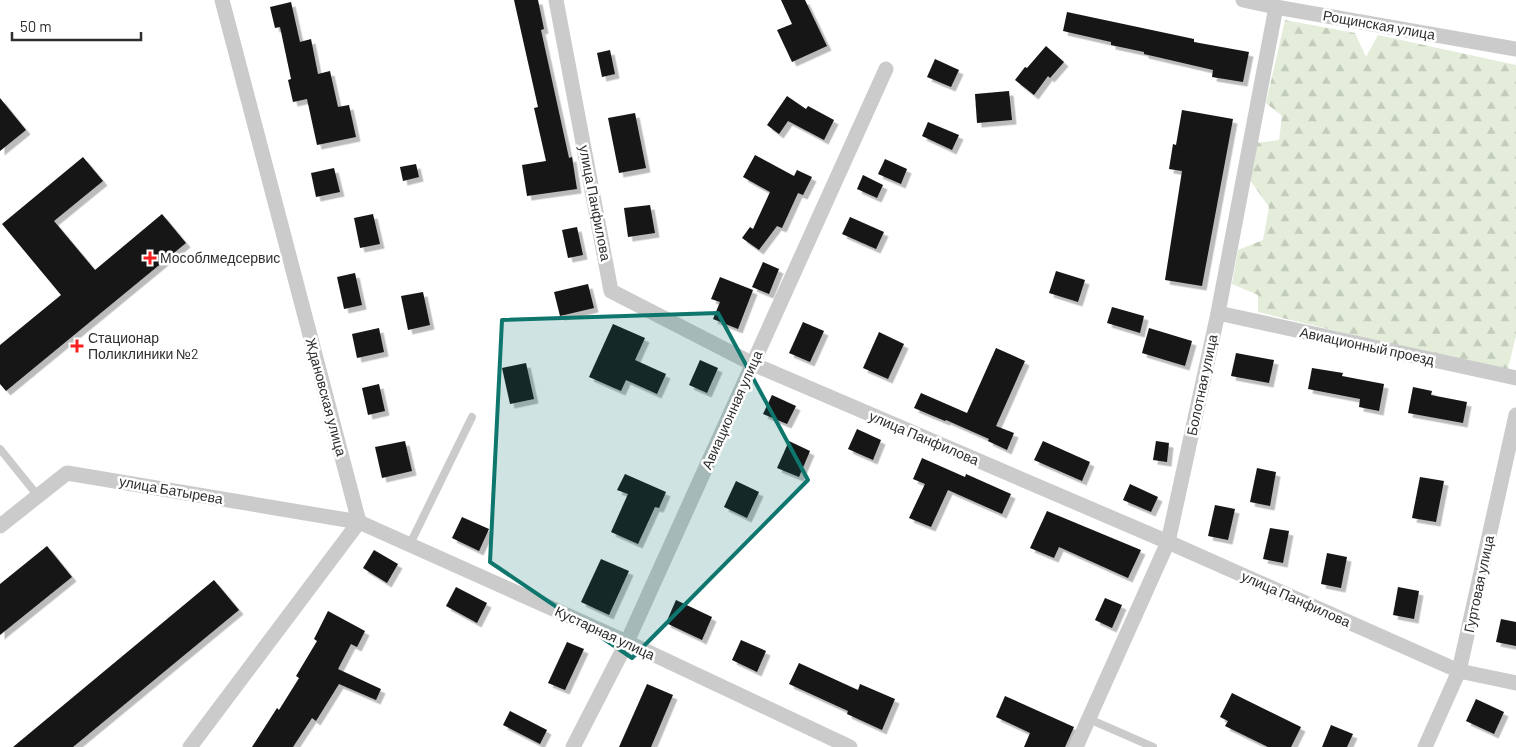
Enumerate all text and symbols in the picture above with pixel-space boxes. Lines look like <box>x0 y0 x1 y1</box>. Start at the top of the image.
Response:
street label: Рощинская улица <box>1322 6 1437 43</box>
scale bar <box>12 10 141 42</box>
text: 50 m <box>20 17 52 35</box>
street label: улица Панфилова <box>576 144 615 262</box>
place label: Мособлмедсервис <box>160 249 280 266</box>
marker: Мособлмедсервис <box>144 252 156 264</box>
street label: Авиационный проезд <box>1298 323 1436 368</box>
place label: Стационар Поликлиники №2 <box>88 329 199 362</box>
street label: Болотная улица <box>1182 332 1221 437</box>
street label: Ждановская улица <box>303 336 351 458</box>
marker: Стационар Поликлиники №2 <box>70 339 84 353</box>
street label: Авиационная улица <box>698 348 765 472</box>
street label: улица Панфилова <box>867 407 982 468</box>
street label: улица Батырева <box>118 472 225 507</box>
street label: Гуртовая улица <box>1460 534 1497 634</box>
street label: улица Панфилова <box>1239 567 1353 630</box>
street label: Кустарная улица <box>553 602 658 663</box>

